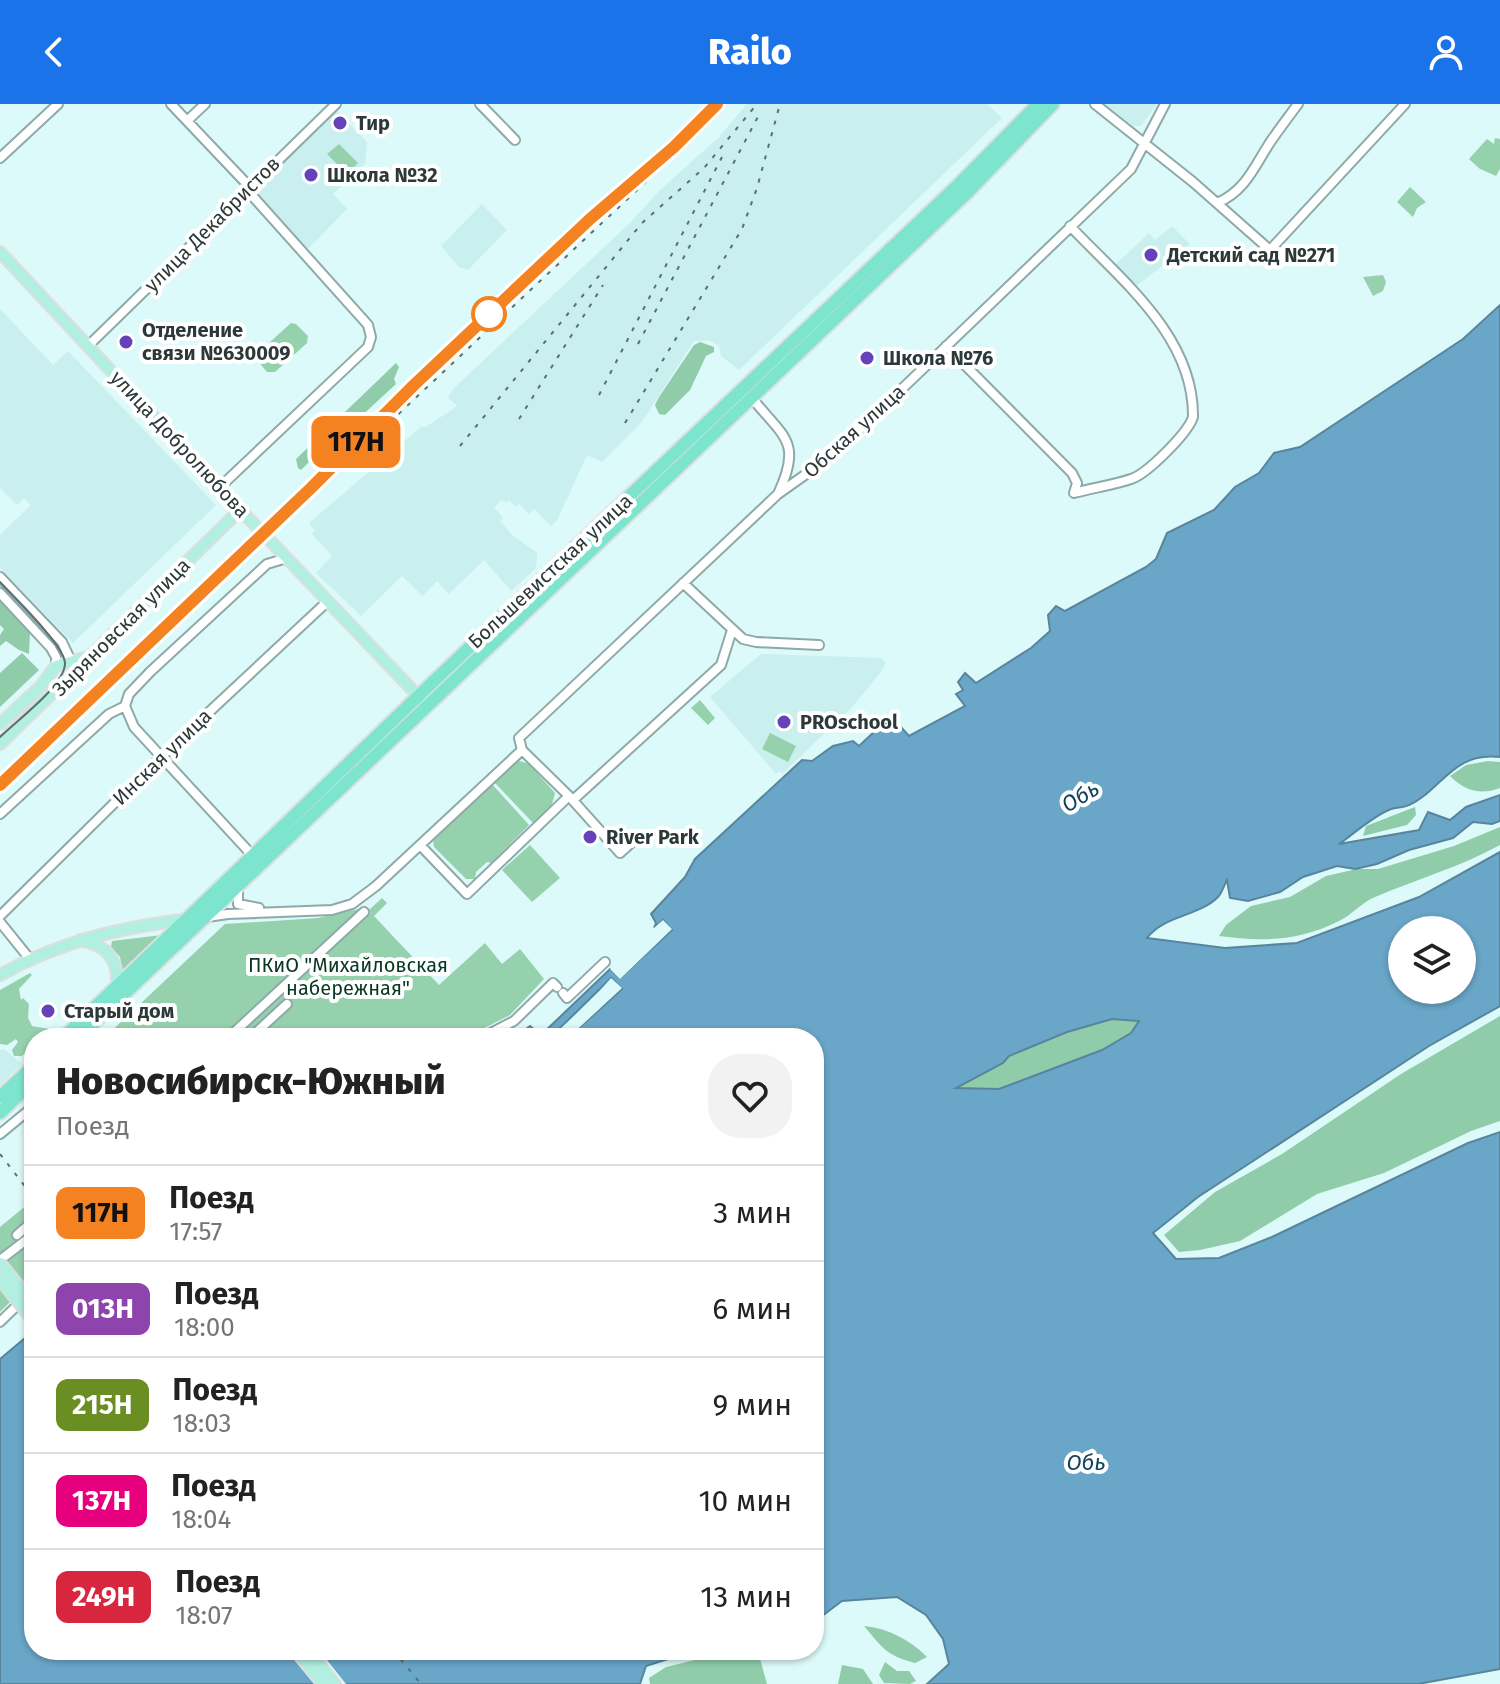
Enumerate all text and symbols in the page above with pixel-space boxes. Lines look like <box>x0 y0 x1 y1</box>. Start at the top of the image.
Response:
icon: back <box>32 30 76 74</box>
text: Railo <box>708 30 792 74</box>
icon: person <box>1424 30 1468 74</box>
place label: Тир <box>356 111 390 135</box>
marker: Тир <box>331 114 349 132</box>
street label: улица Декабристов <box>139 151 285 297</box>
place label: Школа №32 <box>327 163 438 187</box>
marker: Школа №32 <box>302 166 320 184</box>
place label: Детский сад №271 <box>1166 243 1335 267</box>
marker: Детский сад №271 <box>1142 246 1160 264</box>
unlabelled marker <box>472 297 506 331</box>
place label: Отделение связи №630009 <box>142 318 291 365</box>
marker: Отделение связи №630009 <box>117 333 135 351</box>
place label: Школа №76 <box>883 346 993 370</box>
marker: Школа №76 <box>858 349 876 367</box>
street label: улица Добролюбова <box>106 365 254 523</box>
street label: Обская улица <box>798 379 910 483</box>
line badge: 117Н <box>300 416 412 468</box>
text: 117Н <box>327 425 385 458</box>
street label: Большевистская улица <box>463 489 637 653</box>
street label: Зыряновская улица <box>47 553 195 701</box>
street label: Инская улица <box>108 704 216 810</box>
place label: PROschool <box>800 710 898 734</box>
marker: PROschool <box>775 713 793 731</box>
water label: Обь <box>1057 775 1104 818</box>
place label: River Park <box>606 825 700 849</box>
marker: River Park <box>581 828 599 846</box>
map controls <box>1388 916 1476 1004</box>
button: layers <box>1388 916 1476 1004</box>
park label: ПКиО "Михайловская набережная" <box>248 953 448 1000</box>
place label: Старый дом <box>64 999 174 1023</box>
marker: Старый дом <box>39 1002 57 1020</box>
button: heart <box>708 1054 792 1138</box>
text: Новосибирск-Южный <box>56 1058 446 1104</box>
text: Поезд <box>56 1111 130 1142</box>
text: Поезд <box>169 1180 254 1216</box>
text: 3 мин <box>713 1195 792 1231</box>
text: 117Н <box>72 1196 129 1229</box>
text: 17:57 <box>169 1216 222 1247</box>
text: Поезд <box>174 1276 259 1312</box>
text: 6 мин <box>712 1291 792 1327</box>
text: 013Н <box>72 1292 134 1325</box>
text: 18:00 <box>174 1312 235 1343</box>
text: Поезд <box>173 1372 257 1408</box>
text: 9 мин <box>712 1387 792 1423</box>
text: 215Н <box>72 1388 133 1421</box>
text: 18:03 <box>173 1408 232 1439</box>
water label: Обь <box>1066 1449 1106 1476</box>
text: Поезд <box>171 1468 256 1504</box>
text: 10 мин <box>698 1483 792 1519</box>
text: 137Н <box>72 1484 131 1517</box>
text: 18:04 <box>171 1504 231 1535</box>
text: Поезд <box>175 1564 260 1600</box>
text: 13 мин <box>700 1579 792 1615</box>
text: 249Н <box>72 1580 135 1613</box>
text: 18:07 <box>175 1600 233 1631</box>

